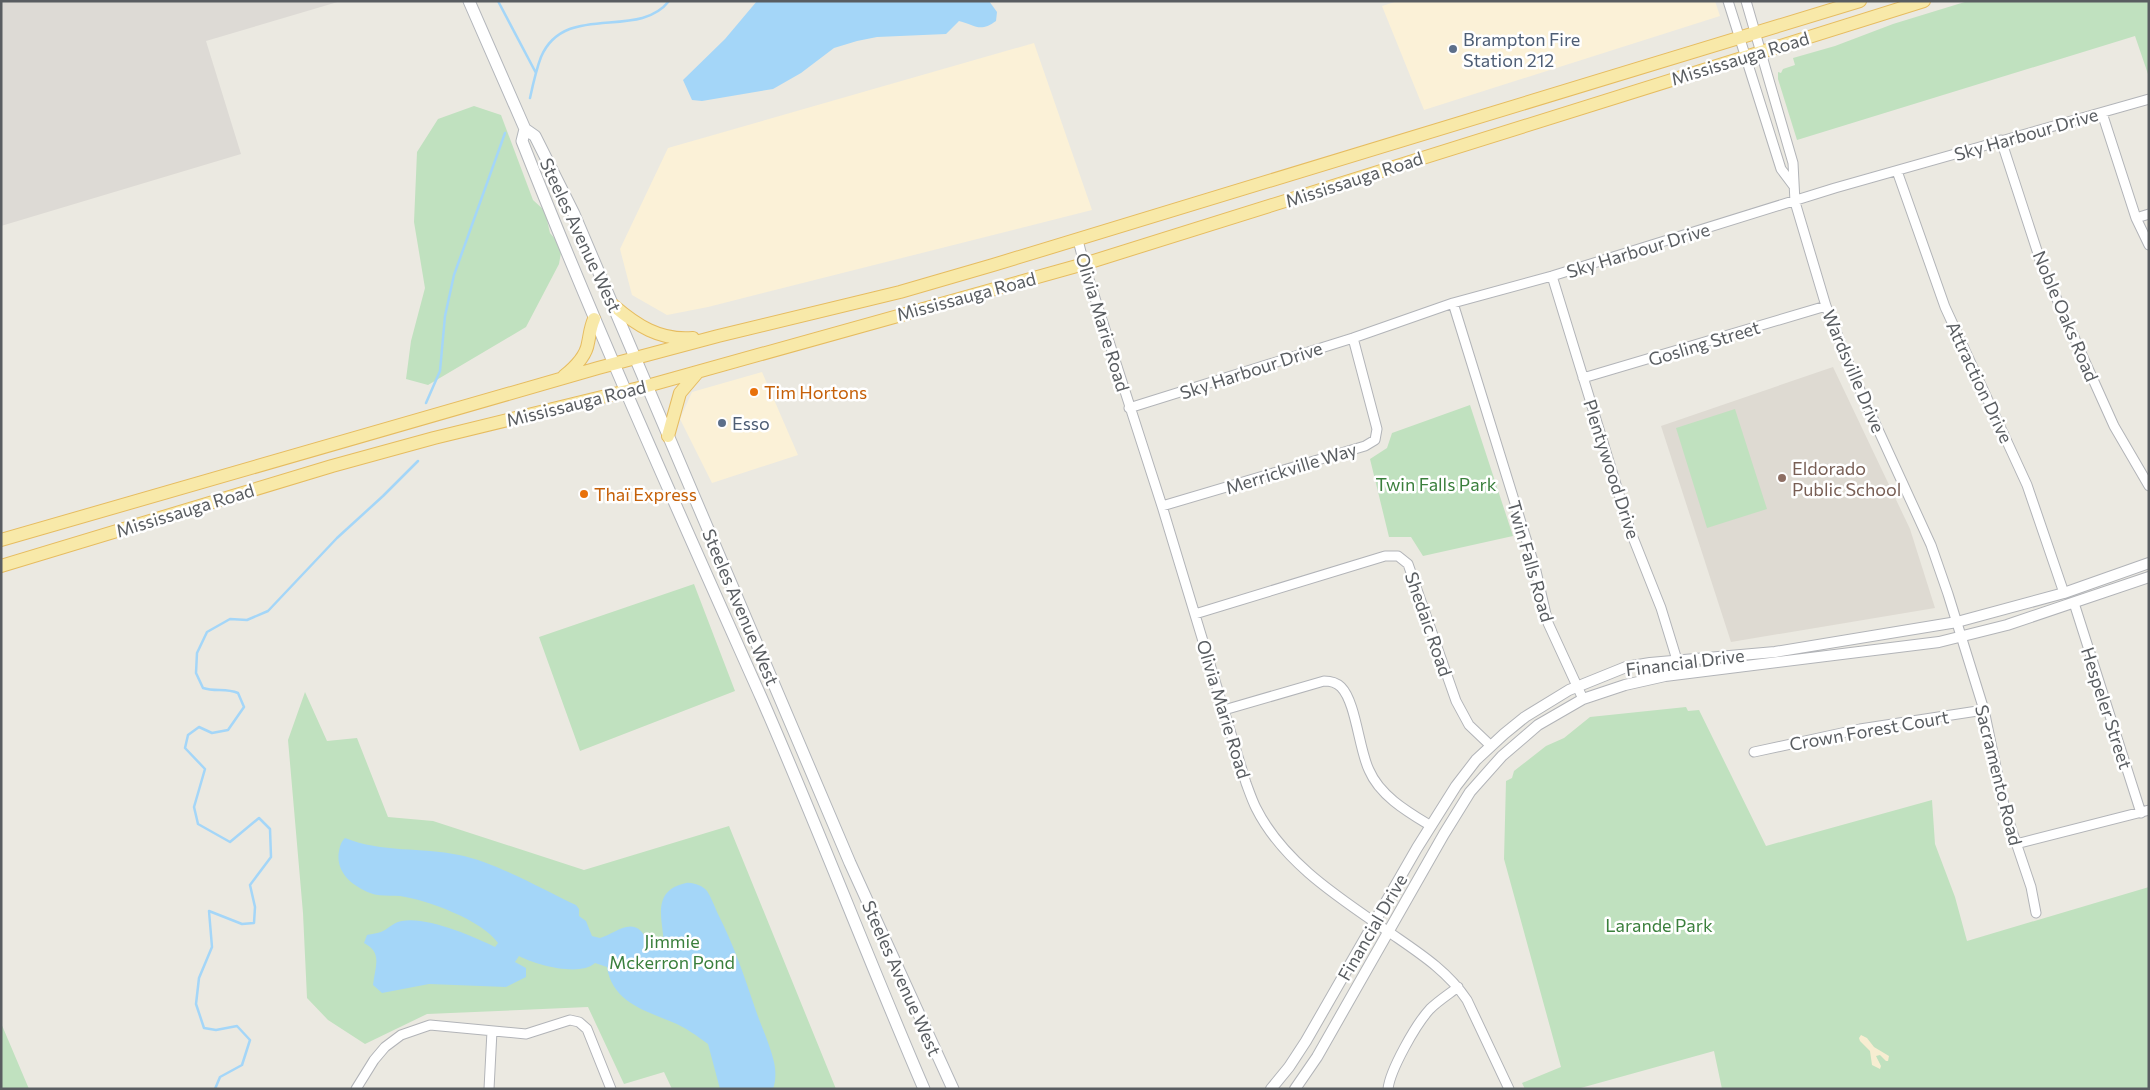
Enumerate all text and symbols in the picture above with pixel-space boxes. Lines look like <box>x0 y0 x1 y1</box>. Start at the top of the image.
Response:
street label: Mississauga Road <box>1668 27 1812 89</box>
place label: Brampton Fire Station 212 <box>1463 28 1580 71</box>
marker: Brampton Fire Station 212 <box>1447 43 1459 55</box>
street label: Sky Harbour Drive <box>1951 103 2101 165</box>
street label: Mississauga Road <box>1283 146 1425 212</box>
street label: Steeles Avenue West <box>536 154 626 316</box>
street label: Sky Harbour Drive <box>1564 218 1712 282</box>
street label: Noble Oaks Road <box>2029 247 2103 385</box>
street label: Olivia Marie Road <box>1071 250 1135 394</box>
street label: Mississauga Road <box>894 267 1038 325</box>
street label: Wardsville Drive <box>1818 306 1890 436</box>
street label: Gosling Street <box>1646 316 1762 370</box>
street label: Attraction Drive <box>1942 318 2018 446</box>
street label: Sky Harbour Drive <box>1177 337 1325 403</box>
street label: Mississauga Road <box>504 375 648 431</box>
place label: Tim Hortons <box>764 381 867 403</box>
marker: Tim Hortons <box>748 386 760 398</box>
street label: Plentywood Drive <box>1579 397 1645 541</box>
place label: Esso <box>732 412 770 434</box>
marker: Esso <box>716 417 728 429</box>
street label: Merrickville Way <box>1223 438 1359 498</box>
place label: Eldorado Public School <box>1792 457 1901 500</box>
marker: Eldorado Public School <box>1776 472 1788 484</box>
park label: Twin Falls Park <box>1376 473 1497 495</box>
street label: Mississauga Road <box>113 479 257 541</box>
place label: Thaï Express <box>594 483 697 505</box>
marker: Thaï Express <box>578 488 590 500</box>
street label: Twin Falls Road <box>1503 498 1559 624</box>
street label: Steeles Avenue West <box>698 525 784 689</box>
street label: Shedaic Road <box>1401 569 1457 679</box>
street label: Olivia Marie Road <box>1192 637 1256 781</box>
street label: Financial Drive <box>1624 644 1746 680</box>
street label: Hespeler Street <box>2077 644 2137 772</box>
street label: Sacramento Road <box>1971 702 2027 848</box>
street label: Crown Forest Court <box>1788 705 1950 755</box>
street label: Financial Drive <box>1333 870 1411 984</box>
street label: Steeles Avenue West <box>858 897 946 1059</box>
park label: Larande Park <box>1605 914 1713 936</box>
park label: Jimmie Mckerron Pond <box>609 930 735 973</box>

